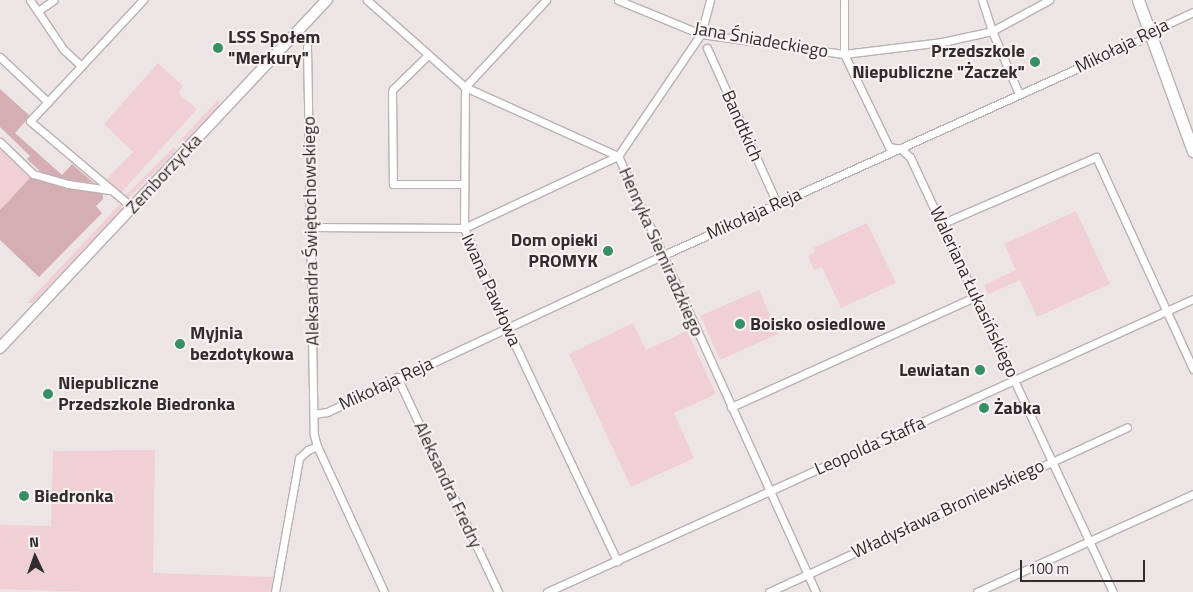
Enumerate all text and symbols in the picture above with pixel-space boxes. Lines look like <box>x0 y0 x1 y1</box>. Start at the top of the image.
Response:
street label: Mikołaja Reja <box>1072 14 1172 78</box>
street label: Jana Śniadeckiego <box>692 18 830 62</box>
place label: LSS Społem "Merkury" <box>228 27 320 70</box>
place label: Przedszkole Niepubliczne "Żaczek" <box>852 41 1025 84</box>
marker: LSS Społem "Merkury" <box>212 42 224 54</box>
marker: Przedszkole Niepubliczne "Żaczek" <box>1029 56 1041 68</box>
street label: Bandtkich <box>717 87 767 165</box>
street label: Aleksandra Świętochowskiego <box>298 116 324 346</box>
street label: Zemborzycka <box>122 130 206 218</box>
street label: Henryka Siemiradzkiego <box>614 164 708 340</box>
street label: Mikołaja Reja <box>703 184 805 244</box>
street label: Waleriana Łukasińskiego <box>925 203 1023 381</box>
street label: Iwana Pawłowa <box>457 230 525 350</box>
place label: Dom opieki PROMYK <box>511 230 598 272</box>
marker: Dom opieki PROMYK <box>602 245 614 257</box>
place label: Boisko osiedlowe <box>750 313 886 335</box>
marker: Boisko osiedlowe <box>734 318 746 330</box>
place label: Myjnia bezdotykowa <box>190 323 294 366</box>
marker: Myjnia bezdotykowa <box>174 338 186 350</box>
street label: Mikołaja Reja <box>335 353 437 415</box>
place label: Lewiatan <box>899 359 970 381</box>
marker: Lewiatan <box>974 364 986 376</box>
place label: Niepubliczne Przedszkole Biedronka <box>58 373 235 416</box>
marker: Niepubliczne Przedszkole Biedronka <box>42 388 54 400</box>
place label: Żabka <box>994 397 1041 419</box>
marker: Żabka <box>978 402 990 414</box>
street label: Leopolda Staffa <box>811 412 929 480</box>
street label: Aleksandra Fredry <box>409 418 487 552</box>
street label: Władysława Broniewskiego <box>848 455 1048 563</box>
place label: Biedronka <box>34 485 113 507</box>
marker: Biedronka <box>18 490 30 502</box>
text: N <box>29 531 40 552</box>
north arrow <box>10 532 60 582</box>
scale bar <box>1023 550 1148 582</box>
text: 100 m <box>1028 557 1069 580</box>

